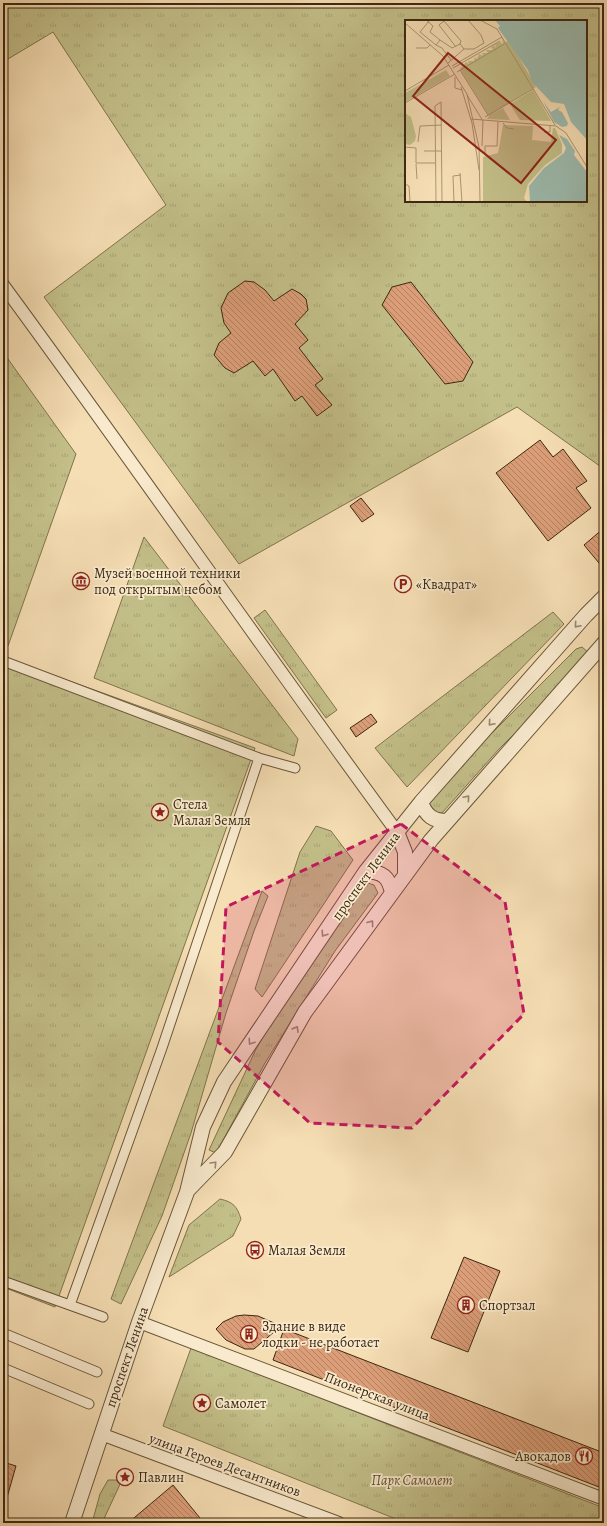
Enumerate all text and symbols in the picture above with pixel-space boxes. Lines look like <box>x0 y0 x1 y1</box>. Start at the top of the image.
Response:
inset map <box>405 20 587 202</box>
place label: Музей военной техники под открытым небом <box>94 564 241 599</box>
museum icon: Музей военной техники под открытым небом <box>71 571 91 591</box>
parking icon: «Квадрат» <box>393 574 413 594</box>
place label: «Квадрат» <box>416 575 477 594</box>
one-way arrow <box>575 621 582 628</box>
one-way arrow <box>488 718 496 726</box>
place label: Стела Малая Земля <box>173 795 251 830</box>
one-way arrow <box>463 795 470 803</box>
place icon: Стела Малая Земля <box>150 802 170 822</box>
street label: проспект Ленина <box>327 827 405 924</box>
one-way arrow <box>366 920 373 927</box>
one-way arrow <box>322 930 329 937</box>
one-way arrow <box>291 1026 298 1033</box>
one-way arrow <box>248 1038 256 1045</box>
one-way arrow <box>209 1161 216 1169</box>
bus stop icon: Малая Земля <box>245 1240 265 1260</box>
place label: Малая Земля <box>268 1241 346 1260</box>
building icon: Спортзал <box>456 1295 476 1315</box>
place label: Спортзал <box>479 1296 536 1315</box>
street label: проспект Ленина <box>101 1304 153 1410</box>
place label: Здание в виде лодки - не работает <box>262 1317 380 1352</box>
building icon: Здание в виде лодки - не работает <box>239 1324 259 1344</box>
street label: Пионерская улица <box>321 1367 433 1425</box>
place icon: Самолет <box>192 1393 212 1413</box>
place label: Самолет <box>215 1394 266 1413</box>
street label: улица Героев Десантников <box>146 1428 304 1501</box>
restaurant icon: Авокадов <box>574 1446 594 1466</box>
place label: Авокадов <box>514 1447 571 1466</box>
place icon: Павлин <box>115 1467 135 1487</box>
place label: Павлин <box>138 1468 184 1487</box>
park label: Парк Самолет <box>371 1471 453 1490</box>

